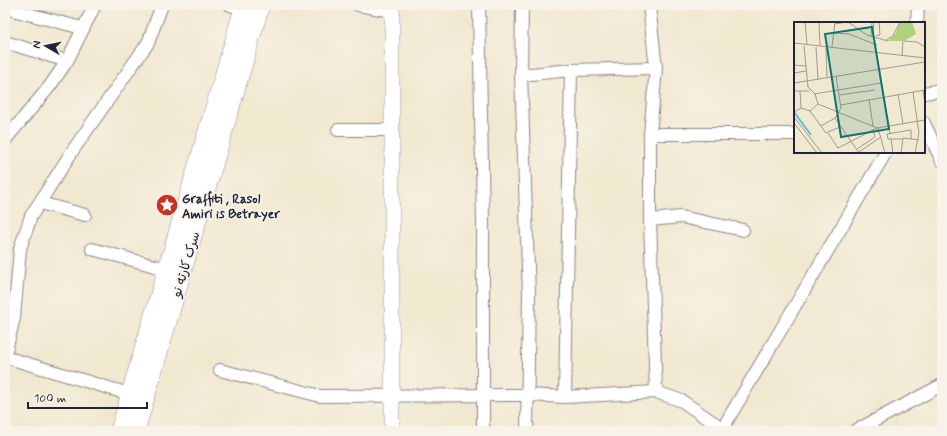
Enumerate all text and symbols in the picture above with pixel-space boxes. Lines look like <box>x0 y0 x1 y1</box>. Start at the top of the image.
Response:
inset map <box>794 22 925 153</box>
north arrow <box>26 26 66 66</box>
text: N <box>30 40 45 49</box>
place label: Graffiti , Rasol Amiri is Betrayer <box>182 191 281 223</box>
place icon: Graffiti , Rasol Amiri is Betrayer <box>154 192 180 218</box>
street label: سرک کارته نو <box>168 230 204 300</box>
scale bar <box>28 384 147 410</box>
text: 100 m <box>34 391 66 407</box>

